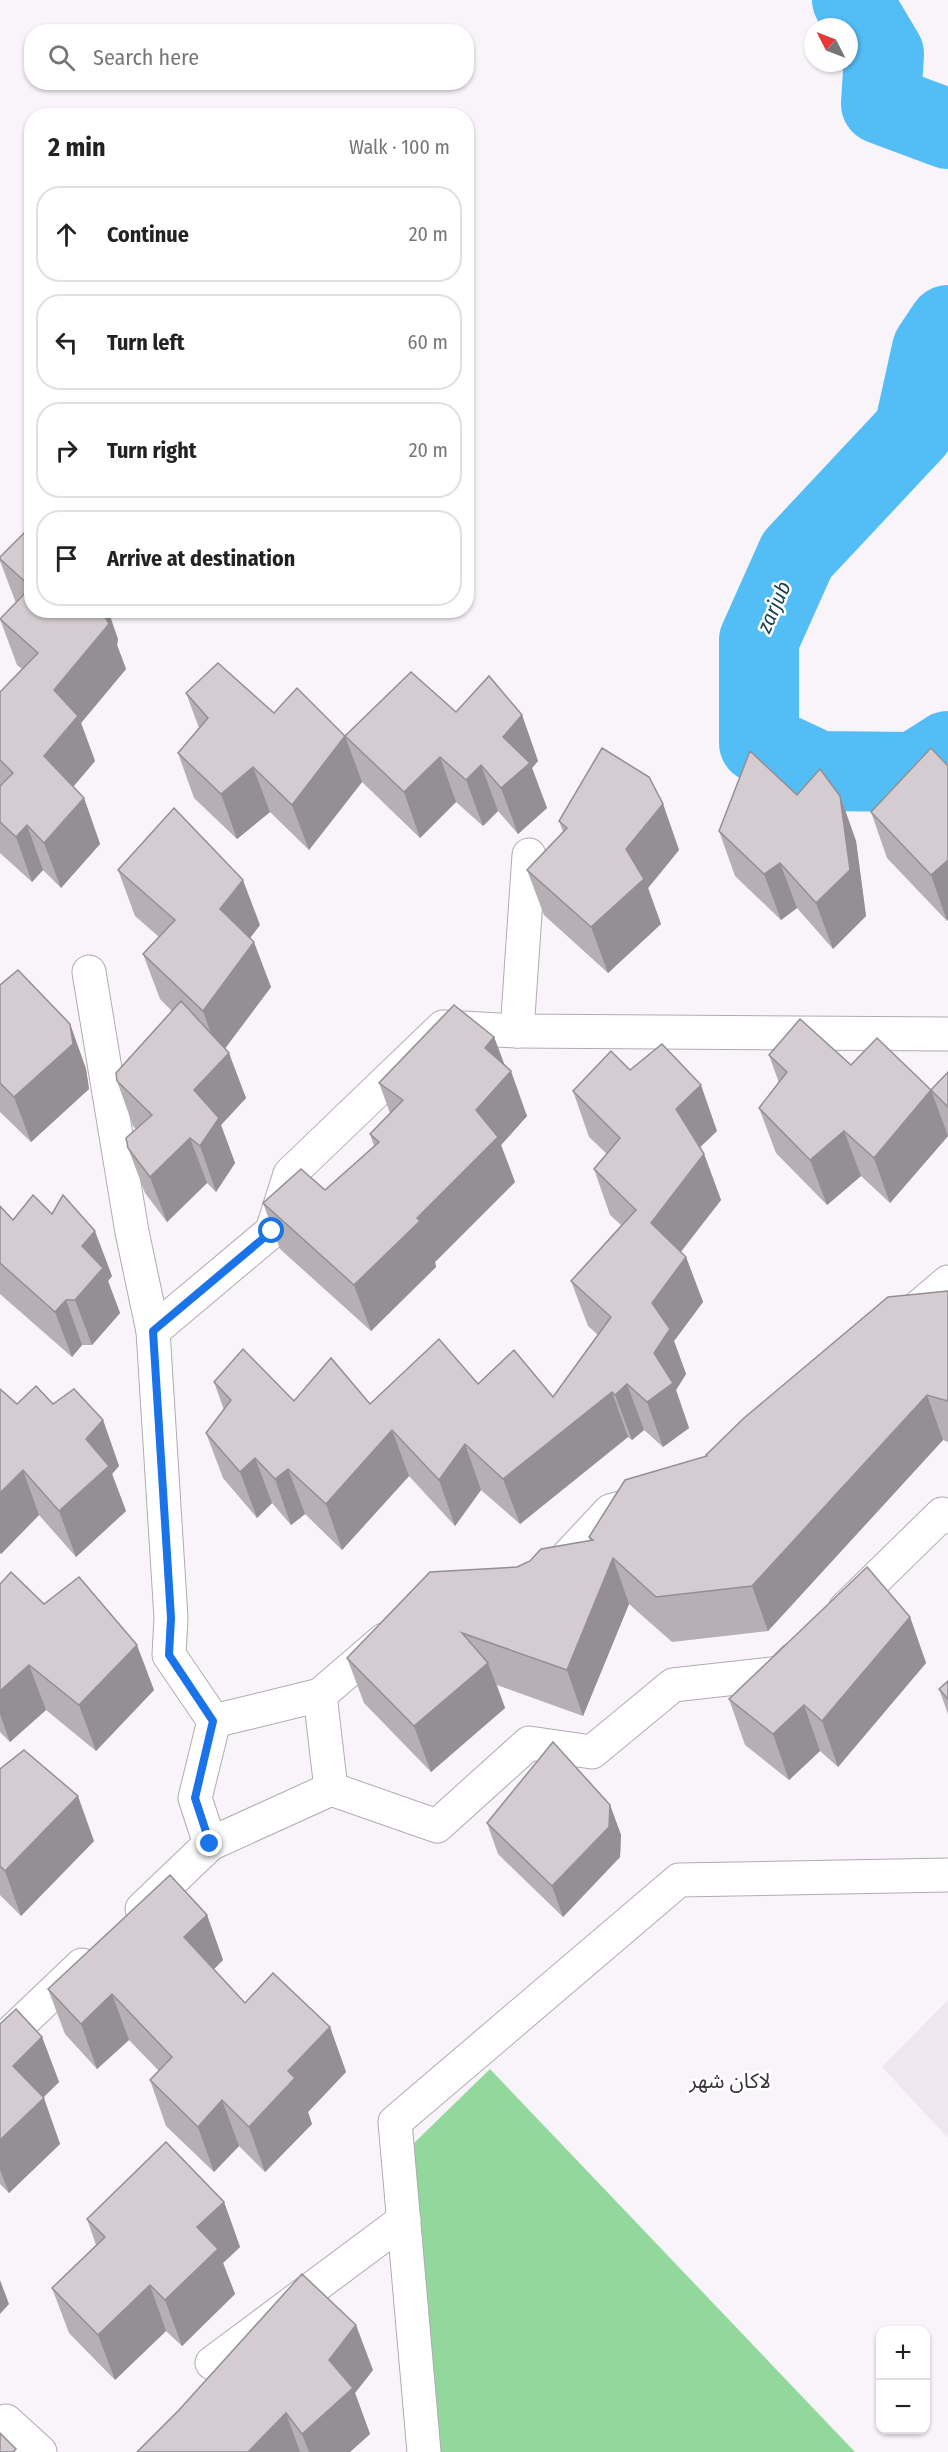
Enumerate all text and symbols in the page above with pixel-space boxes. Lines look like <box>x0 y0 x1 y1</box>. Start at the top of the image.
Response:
north arrow <box>804 18 858 72</box>
search box <box>24 24 474 90</box>
icon: search <box>45 41 78 74</box>
text: Search here <box>93 44 199 71</box>
text: 2 min <box>48 132 106 163</box>
text: Walk · 100 m <box>349 135 450 159</box>
icon: ahead <box>50 218 83 251</box>
text: Continue <box>107 221 189 248</box>
text: 20 m <box>409 222 448 246</box>
icon: left <box>50 326 83 359</box>
text: Turn left <box>107 329 185 356</box>
text: 60 m <box>408 330 448 354</box>
icon: right <box>50 434 83 467</box>
text: Turn right <box>107 437 196 464</box>
text: 20 m <box>409 438 448 462</box>
icon: arrive <box>50 542 83 575</box>
text: Arrive at destination <box>107 545 295 572</box>
water label: zarjub <box>751 577 797 638</box>
route start <box>258 1217 284 1243</box>
route end <box>196 1830 222 1856</box>
district label: لاکان شهر <box>688 2068 771 2094</box>
map controls <box>876 2326 930 2434</box>
button: + <box>876 2326 930 2380</box>
button: − <box>876 2380 930 2434</box>

